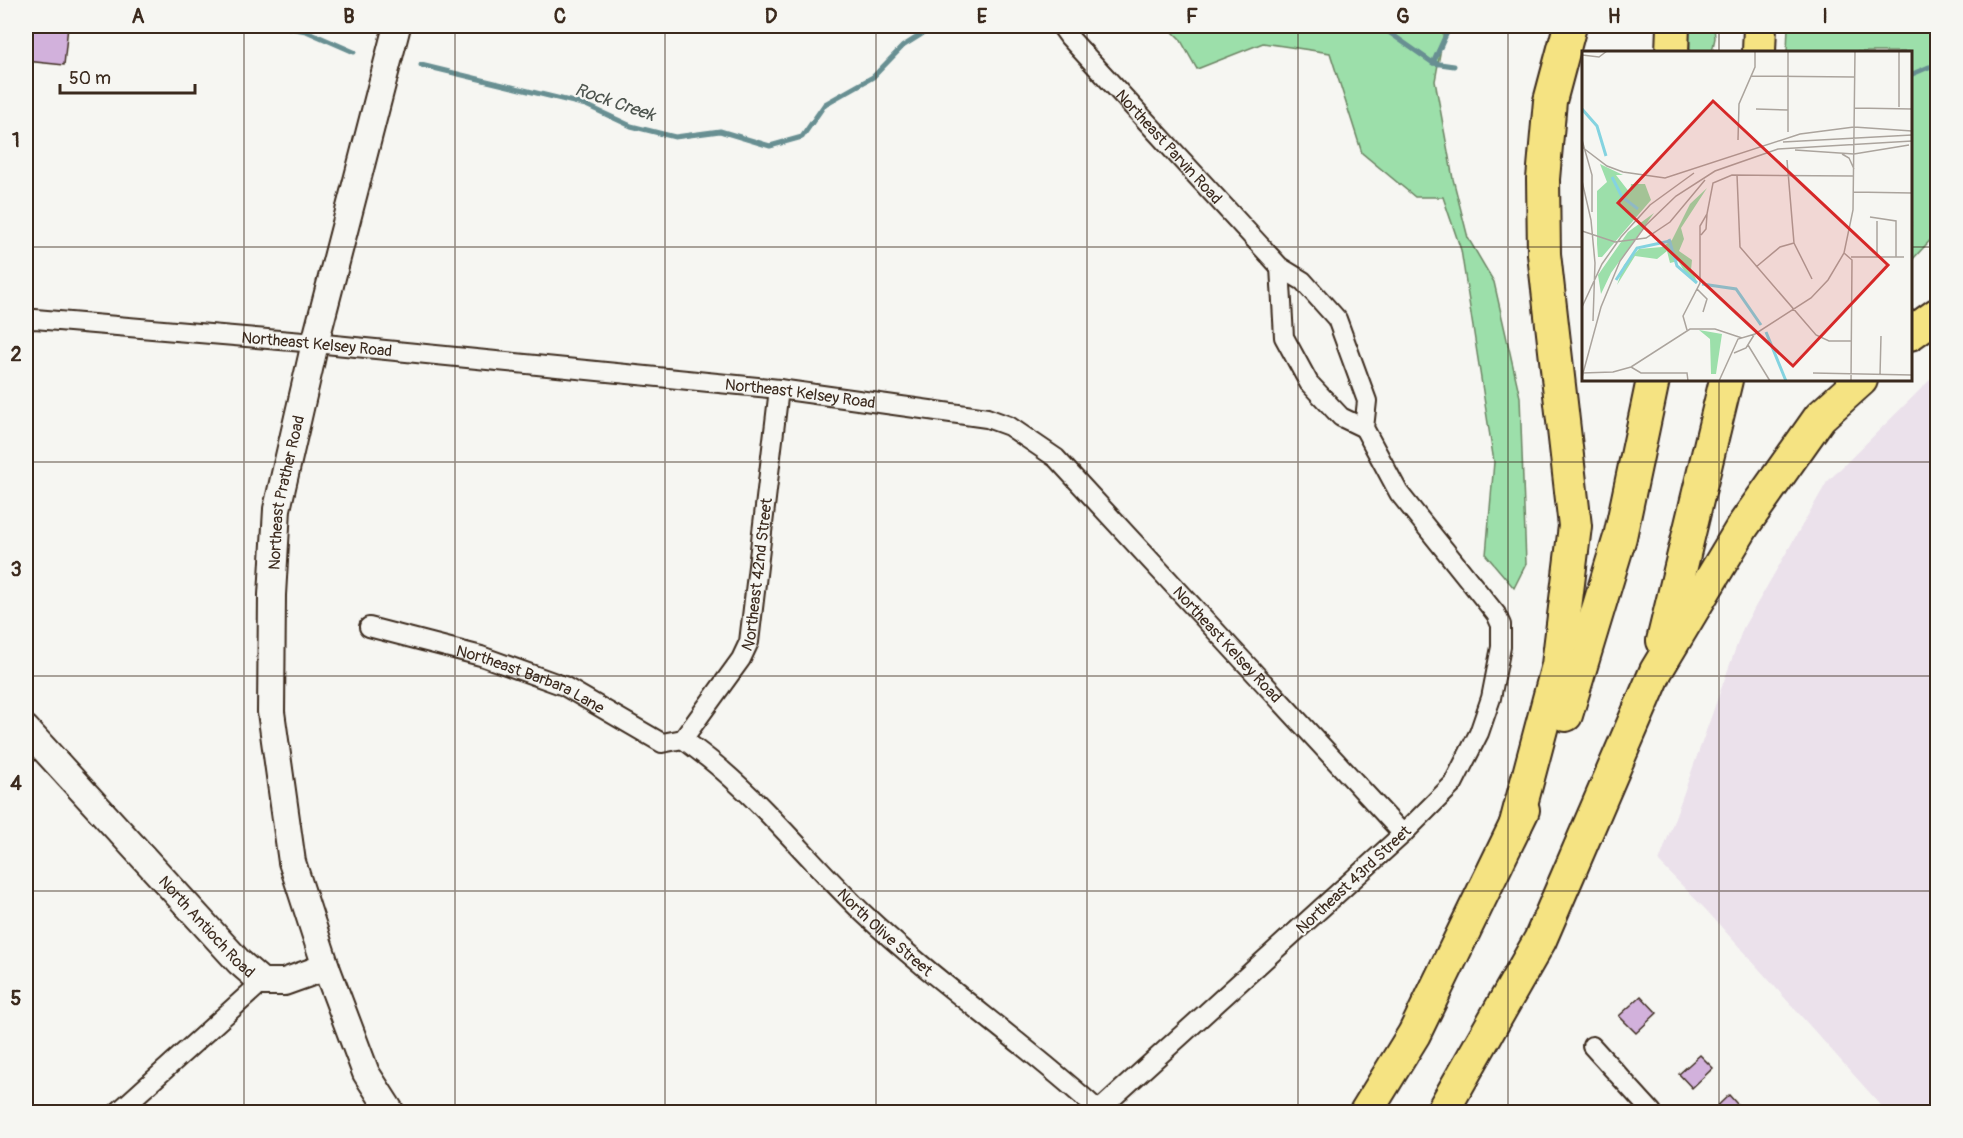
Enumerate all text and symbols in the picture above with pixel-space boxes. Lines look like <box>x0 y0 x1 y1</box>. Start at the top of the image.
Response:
text: A <box>132 4 145 29</box>
text: B <box>343 4 355 29</box>
text: C <box>554 4 566 29</box>
text: D <box>765 4 778 29</box>
text: E <box>977 4 988 29</box>
text: F <box>1186 4 1198 29</box>
text: G <box>1396 4 1410 29</box>
text: H <box>1608 4 1621 29</box>
text: I <box>1822 4 1828 29</box>
inset map <box>1582 51 1912 381</box>
scale bar <box>60 57 195 95</box>
text: 50 m <box>69 67 111 90</box>
water label: Rock Creek <box>572 78 659 127</box>
street label: Northeast Parvin Road <box>1111 86 1226 209</box>
text: 1 <box>12 128 20 153</box>
street label: Northeast Kelsey Road <box>241 328 393 362</box>
text: 2 <box>10 342 22 367</box>
street label: Northeast Kelsey Road <box>724 375 877 413</box>
street label: Northeast Prather Road <box>264 414 309 571</box>
street label: Northeast 42nd Street <box>737 496 777 654</box>
text: 3 <box>10 557 22 582</box>
street label: Northeast Kelsey Road <box>1168 582 1286 707</box>
street label: Northeast Barbara Lane <box>454 641 608 718</box>
text: 4 <box>10 771 22 796</box>
street label: Northeast 43rd Street <box>1292 821 1416 938</box>
street label: North Antioch Road <box>154 872 259 982</box>
street label: North Olive Street <box>833 884 937 981</box>
text: 5 <box>11 986 22 1011</box>

